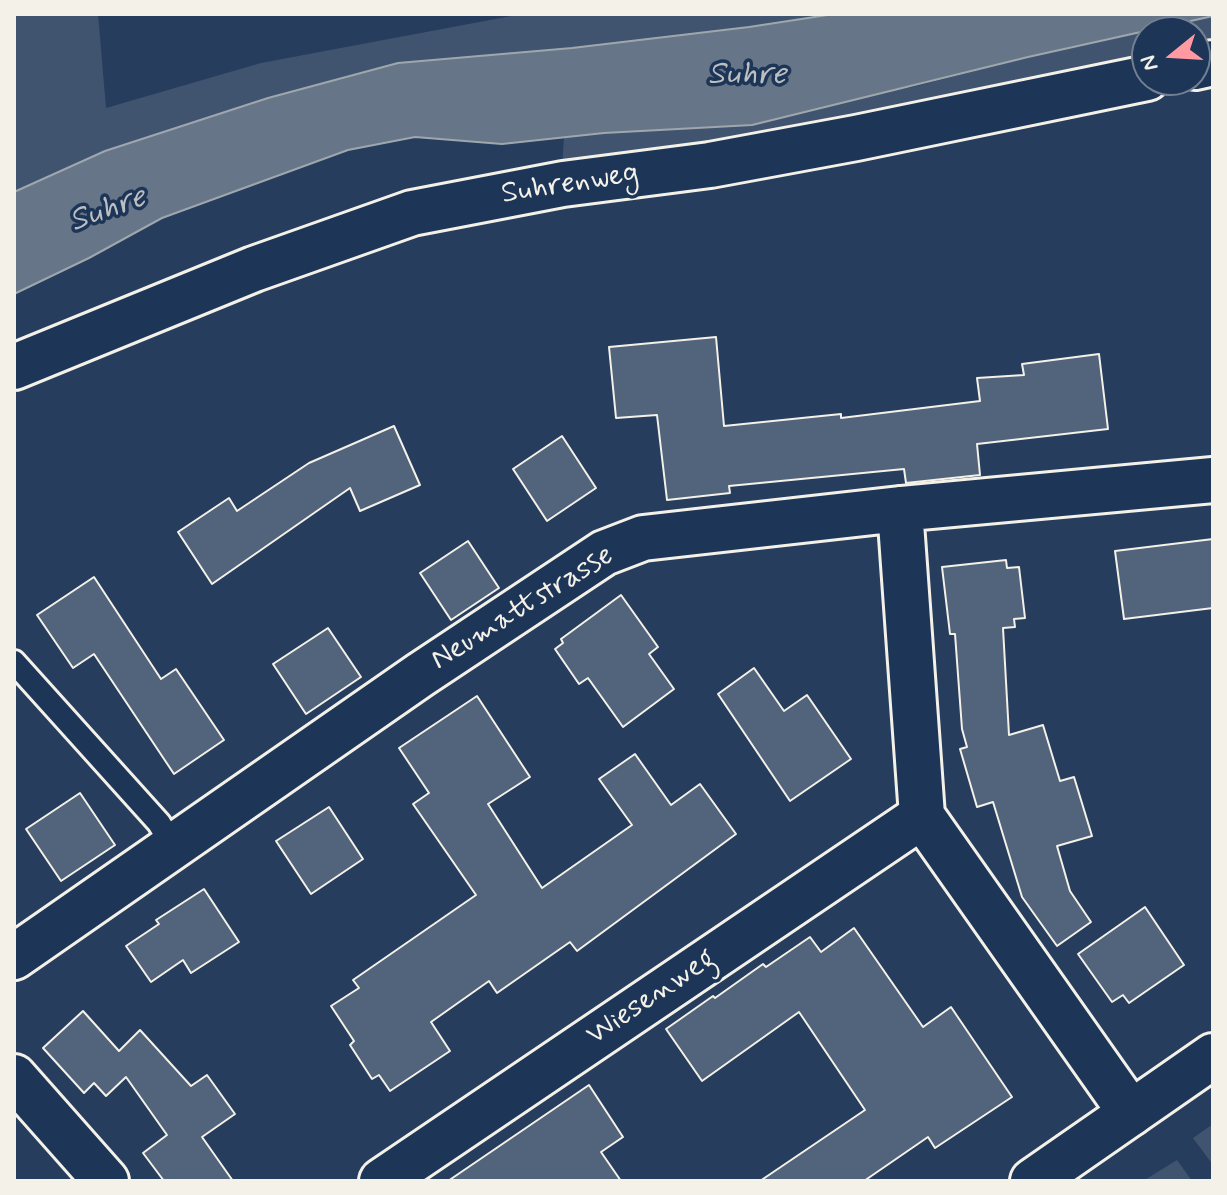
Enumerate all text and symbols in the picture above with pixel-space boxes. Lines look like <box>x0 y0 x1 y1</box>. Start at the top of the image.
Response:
north arrow <box>1131 16 1211 96</box>
text: N <box>1134 52 1166 74</box>
water label: Suhre <box>708 57 786 95</box>
street label: Suhrenweg <box>499 156 641 214</box>
water label: Suhre <box>64 179 152 243</box>
street label: Neumattstrasse <box>425 538 621 680</box>
street label: Wiesenweg <box>581 942 723 1054</box>

